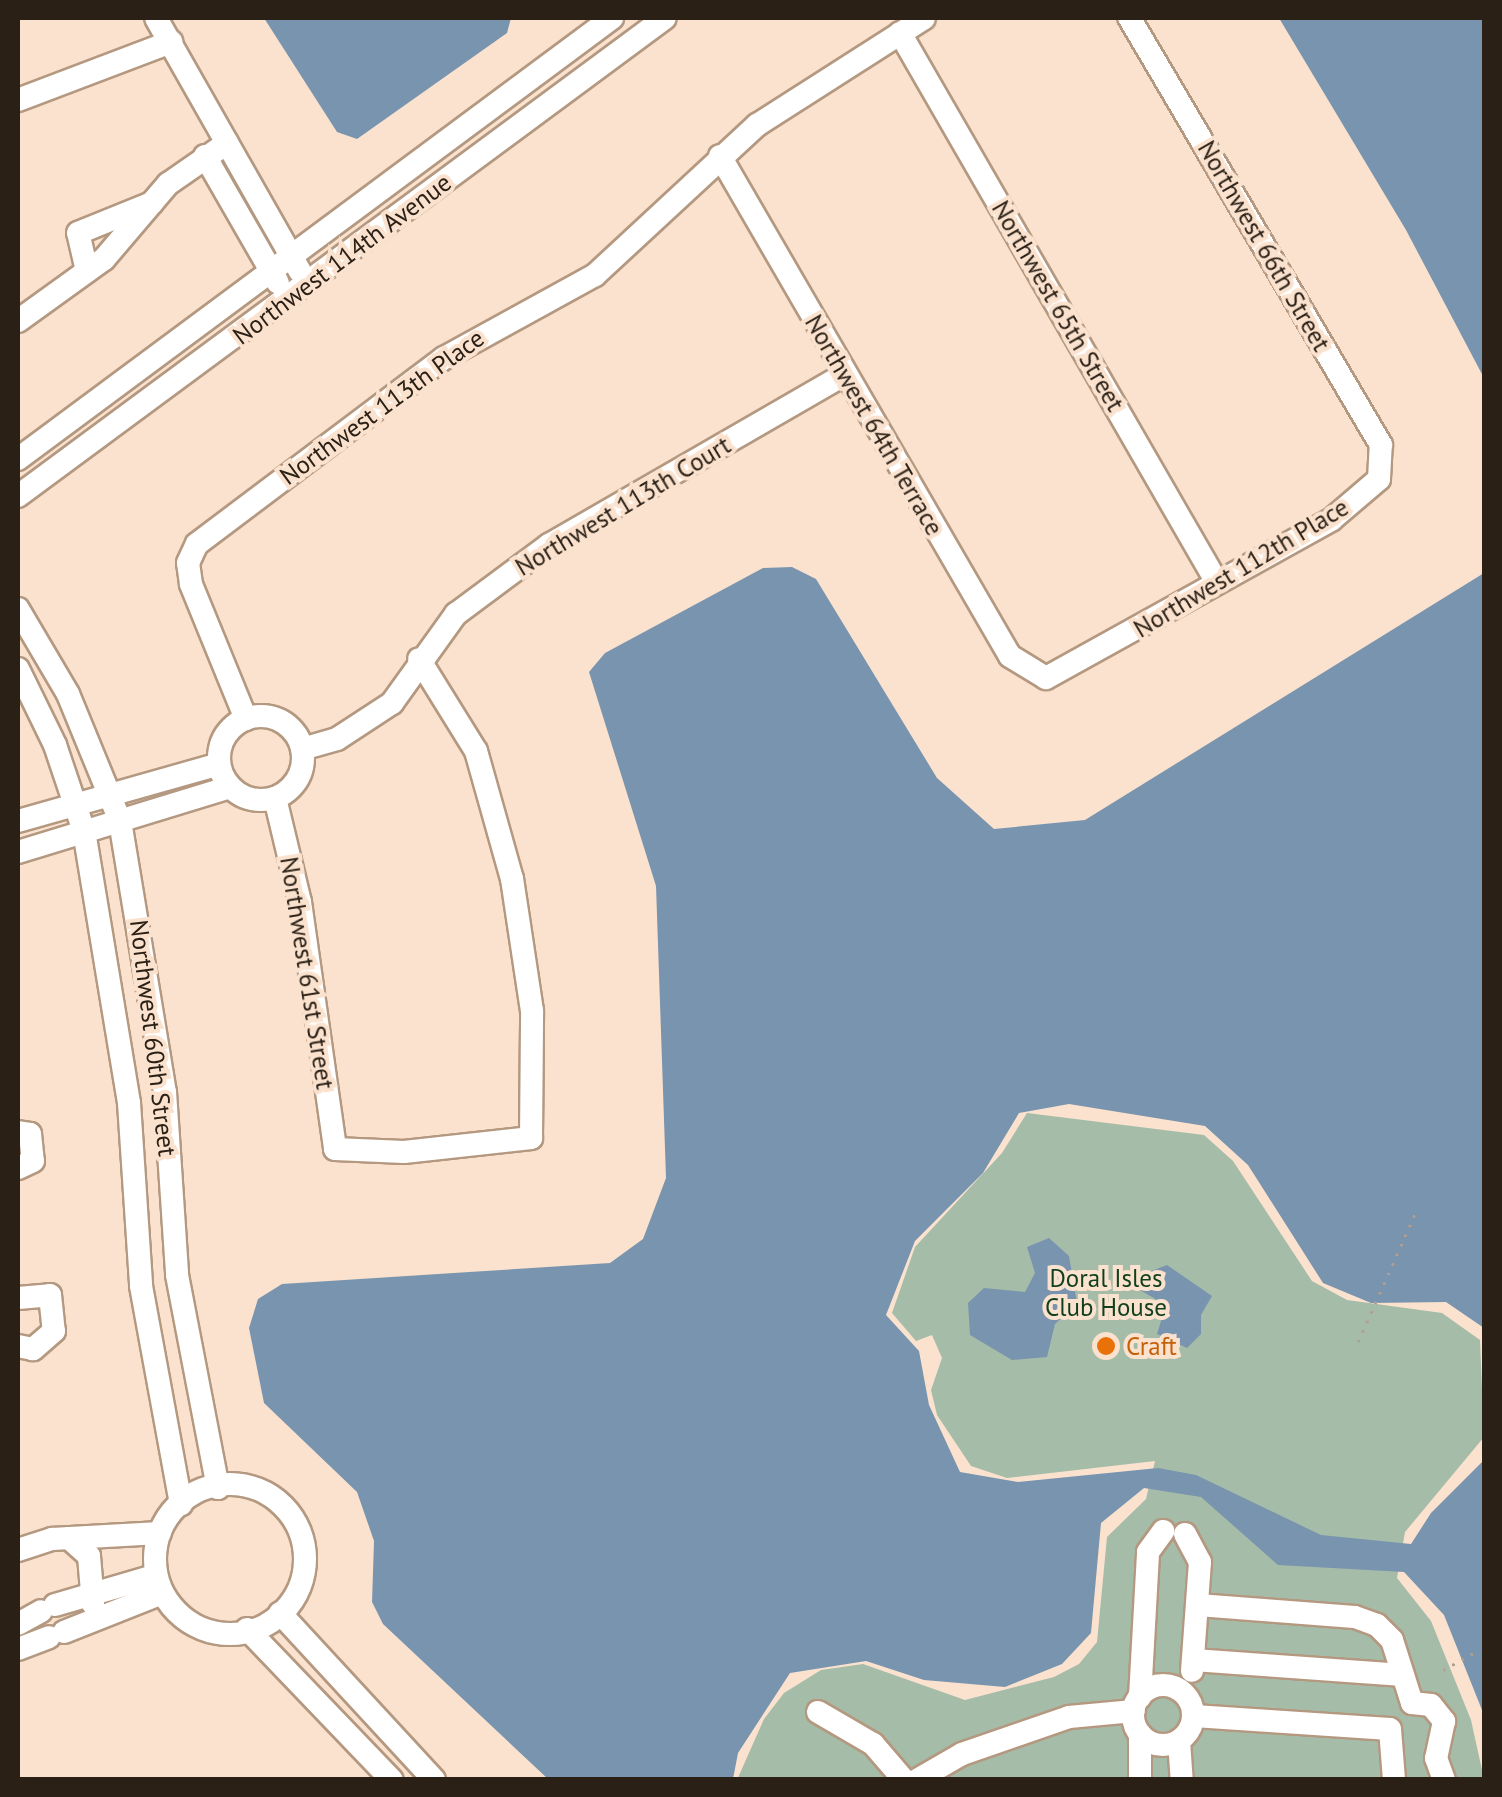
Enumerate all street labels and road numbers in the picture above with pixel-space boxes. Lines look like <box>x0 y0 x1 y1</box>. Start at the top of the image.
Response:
street label: Northwest 66th Street <box>1192 135 1336 357</box>
street label: Northwest 114th Avenue <box>227 167 457 351</box>
street label: Northwest 65th Street <box>986 195 1130 417</box>
street label: Northwest 64th Terrace <box>798 309 950 541</box>
street label: Northwest 113th Place <box>274 323 490 491</box>
street label: Northwest 113th Court <box>510 430 736 582</box>
street label: Northwest 112th Place <box>1128 492 1354 644</box>
street label: Northwest 61st Street <box>274 855 340 1091</box>
street label: Northwest 60th Street <box>124 918 182 1158</box>

